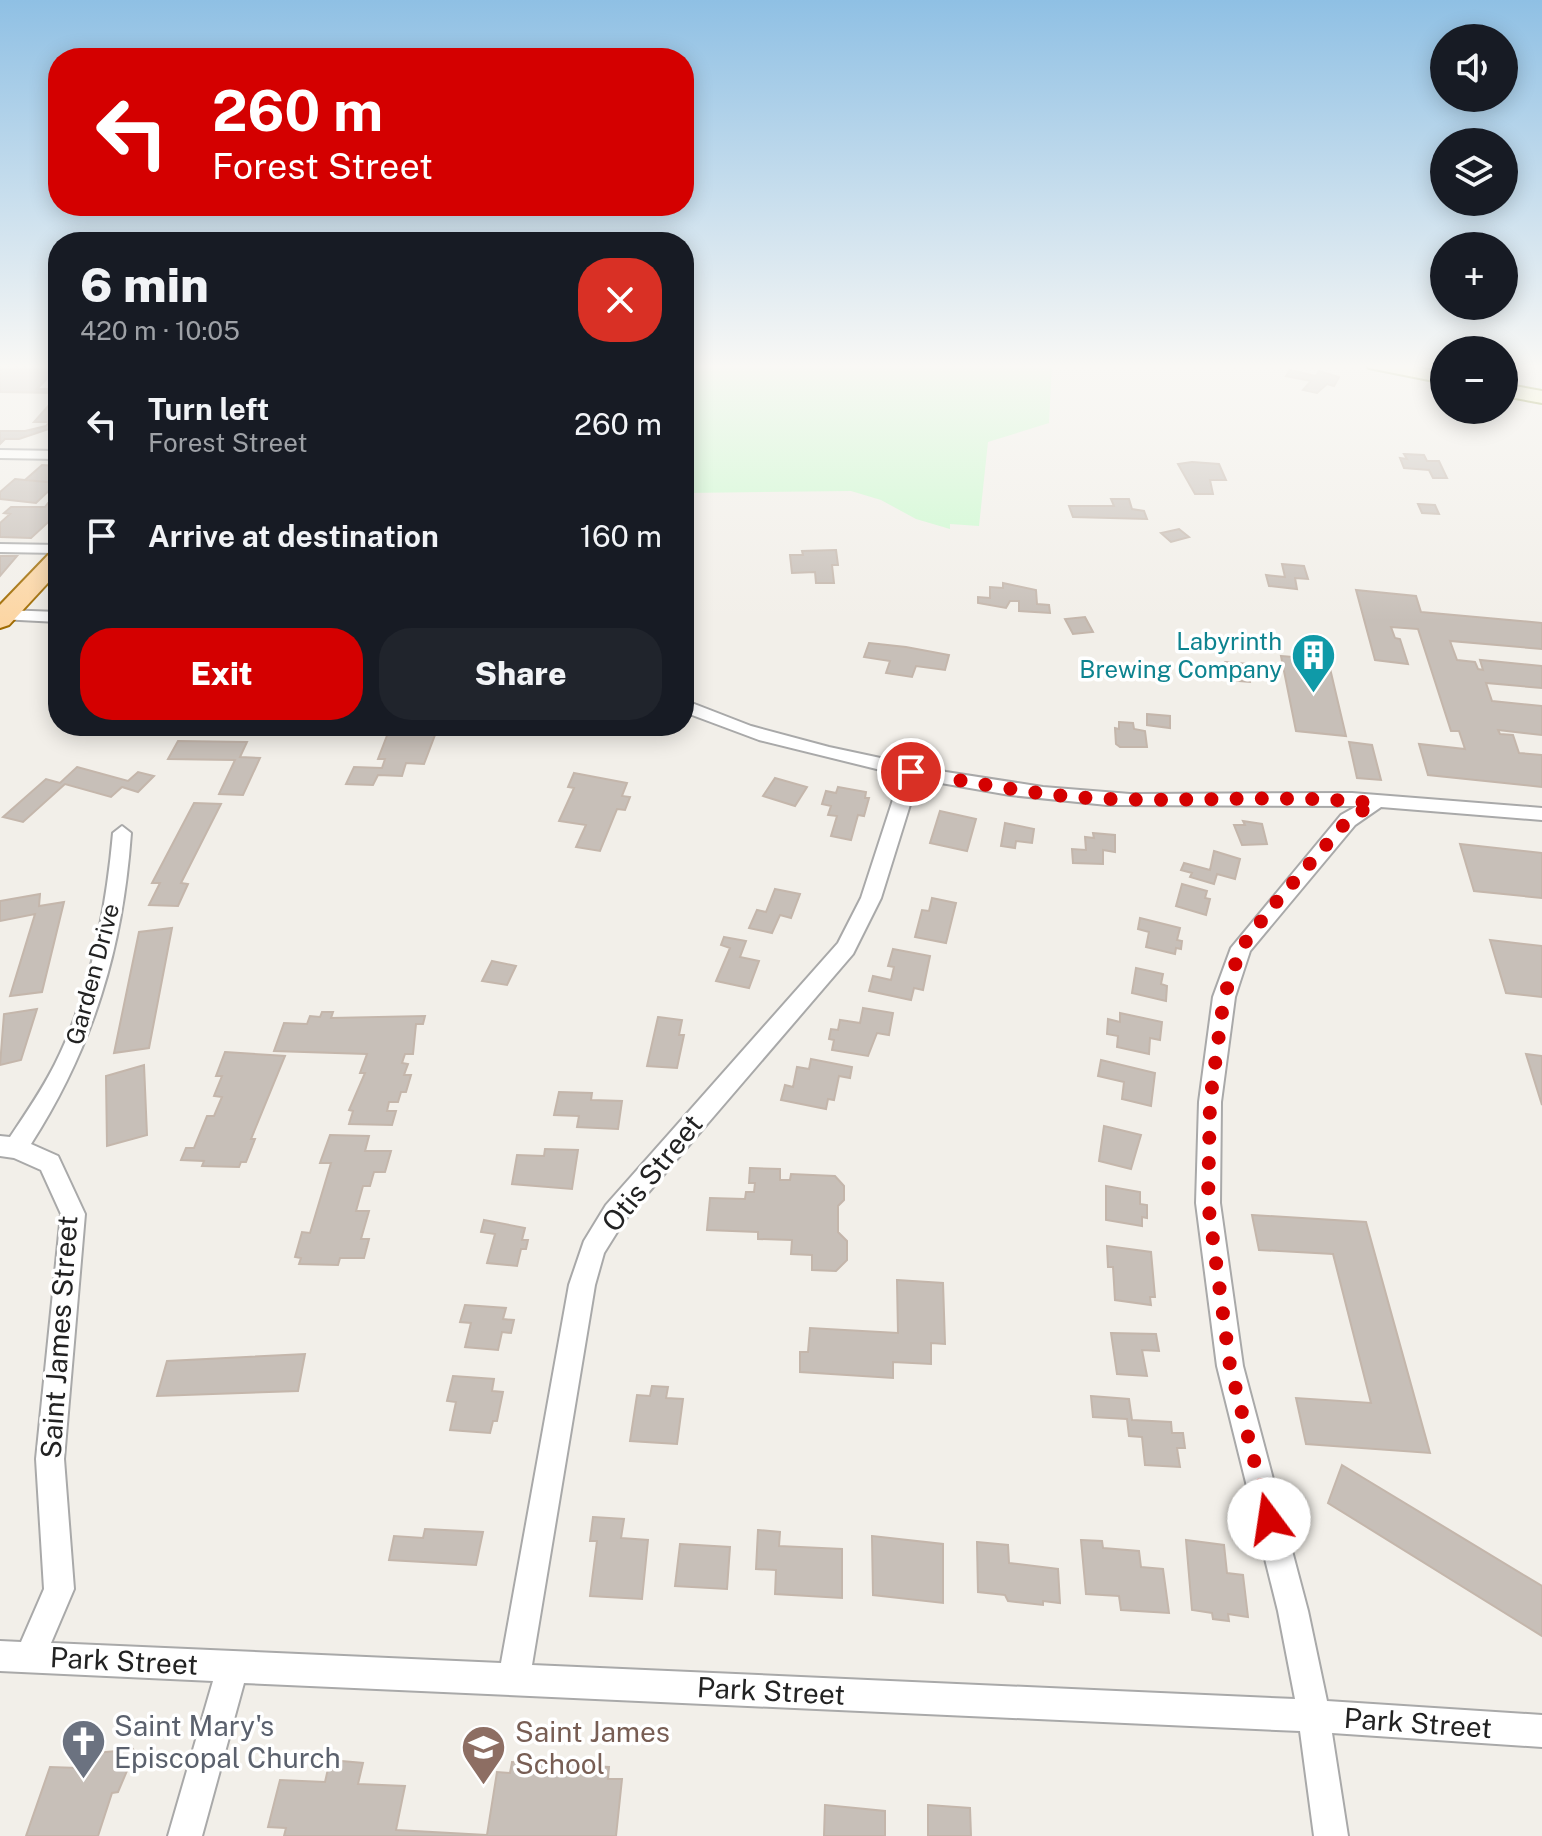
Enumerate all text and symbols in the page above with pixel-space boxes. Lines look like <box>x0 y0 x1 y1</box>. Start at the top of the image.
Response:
map controls <box>1430 24 1518 424</box>
button: sound <box>1430 24 1518 112</box>
text: 260 m <box>212 78 383 144</box>
icon: left <box>80 80 184 184</box>
button: layers <box>1430 128 1518 216</box>
text: Forest Street <box>212 145 433 187</box>
button: + <box>1430 232 1518 320</box>
text: 6 min <box>80 256 209 313</box>
button: close <box>578 258 662 342</box>
text: 420 m · 10:05 <box>80 315 240 346</box>
button: − <box>1430 336 1518 424</box>
text: Turn left <box>148 391 269 427</box>
icon: left <box>80 402 124 446</box>
text: 260 m <box>574 406 662 442</box>
text: Forest Street <box>148 427 308 458</box>
icon: arrive <box>80 514 124 558</box>
text: Arrive at destination <box>148 518 439 554</box>
text: 160 m <box>580 518 662 554</box>
place label: Labyrinth Brewing Company <box>1079 627 1282 683</box>
button: Exit <box>80 628 363 720</box>
button: Share <box>379 628 662 720</box>
building icon: Labyrinth Brewing Company <box>1289 632 1337 695</box>
pin <box>877 738 945 806</box>
icon: arrive <box>889 750 933 794</box>
street label: Garden Drive <box>60 900 124 1047</box>
street label: Otis Street <box>594 1108 709 1238</box>
street label: Saint James Street <box>34 1214 83 1460</box>
position arrow <box>1227 1477 1311 1561</box>
street label: Park Street <box>49 1640 199 1681</box>
street label: Park Street <box>696 1670 846 1711</box>
street label: Park Street <box>1343 1701 1493 1744</box>
place label: Saint Mary's Episcopal Church <box>114 1709 341 1774</box>
place label: Saint James School <box>515 1715 670 1780</box>
church icon: Saint Mary's Episcopal Church <box>59 1718 107 1781</box>
school or university icon: Saint James School <box>460 1724 508 1787</box>

